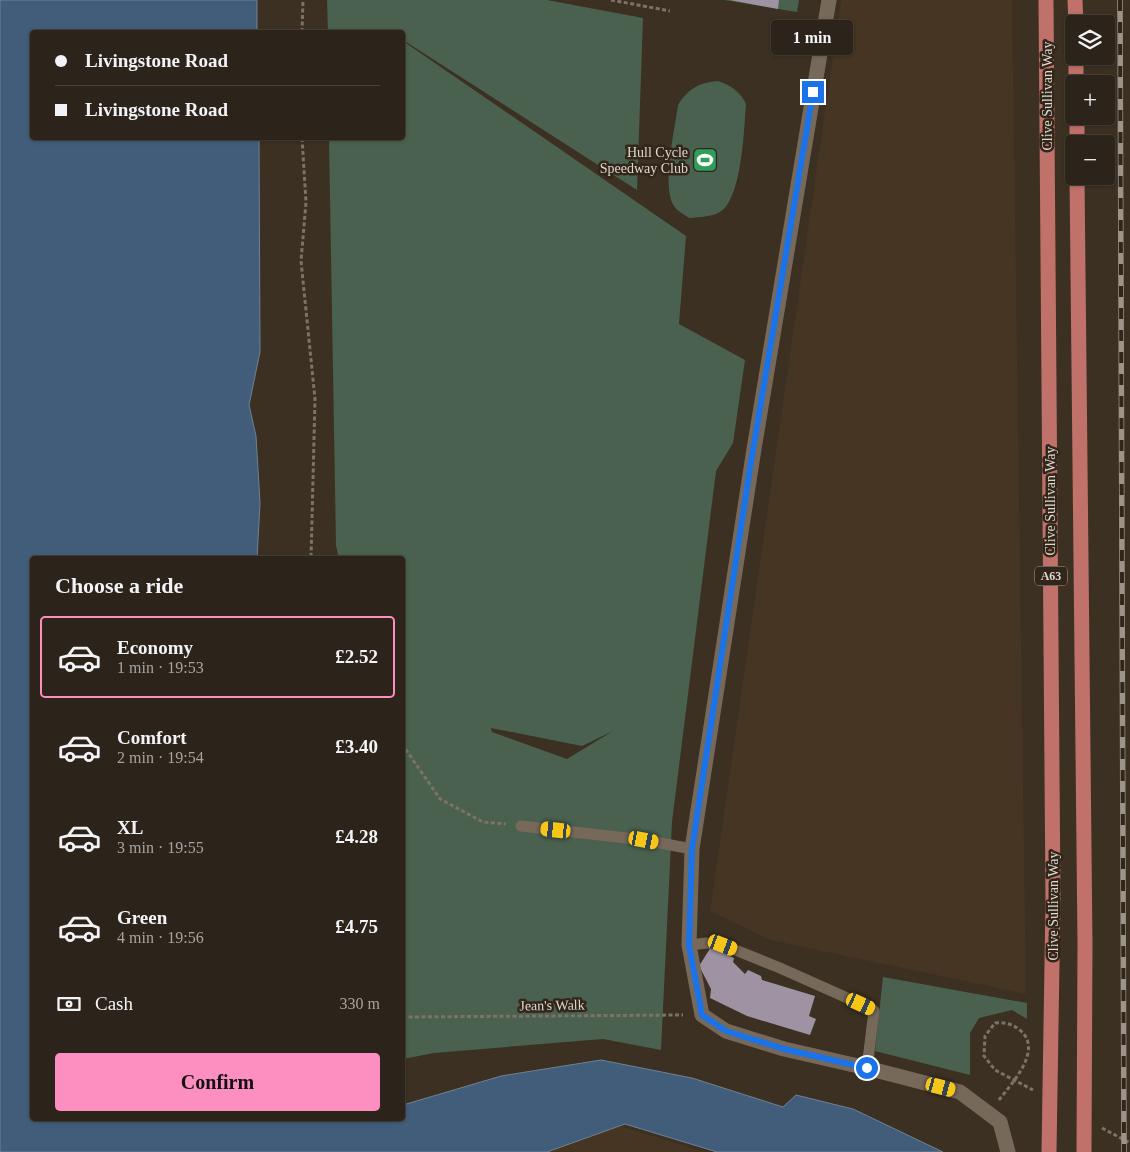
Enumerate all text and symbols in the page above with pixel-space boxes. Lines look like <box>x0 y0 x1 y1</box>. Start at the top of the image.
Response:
map controls <box>1065 15 1115 185</box>
button: layers <box>1065 15 1115 65</box>
callout: 1 min <box>772 19 854 54</box>
text: 1 min <box>793 29 831 46</box>
street label: Clive Sullivan Way <box>1040 41 1055 151</box>
text: Livingstone Road <box>85 50 228 71</box>
button: + <box>1065 75 1115 125</box>
route end <box>802 81 824 103</box>
text: Livingstone Road <box>85 99 228 120</box>
button: − <box>1065 135 1115 185</box>
place label: Hull Cycle Speedway Club <box>600 145 688 176</box>
sports icon: Hull Cycle Speedway Club <box>692 147 718 173</box>
street label: Clive Sullivan Way <box>1043 446 1058 556</box>
road number: A63 <box>1035 566 1067 586</box>
text: Choose a ride <box>55 573 183 598</box>
icon: car <box>57 635 102 680</box>
text: Economy <box>117 637 193 658</box>
text: £2.52 <box>335 646 378 667</box>
text: 1 min · 19:53 <box>117 659 204 676</box>
icon: car <box>57 725 102 770</box>
text: Comfort <box>117 727 187 748</box>
text: £3.40 <box>335 736 378 757</box>
text: 2 min · 19:54 <box>117 749 204 766</box>
icon: car <box>57 815 102 860</box>
text: XL <box>117 817 143 838</box>
car <box>540 821 571 839</box>
text: £4.28 <box>335 826 378 847</box>
car <box>627 830 660 850</box>
text: 3 min · 19:55 <box>117 839 204 856</box>
street label: Clive Sullivan Way <box>1046 851 1061 961</box>
icon: car <box>57 905 102 950</box>
text: Green <box>117 907 167 928</box>
text: £4.75 <box>335 916 378 937</box>
text: 4 min · 19:56 <box>117 929 204 946</box>
car <box>706 933 739 957</box>
icon: cash <box>55 990 83 1018</box>
car <box>844 991 877 1017</box>
text: Cash <box>95 993 133 1014</box>
text: 330 m <box>340 995 380 1012</box>
street label: Jean's Walk <box>519 997 585 1014</box>
button: Confirm <box>55 1053 380 1111</box>
route start <box>856 1057 878 1079</box>
car <box>924 1076 957 1098</box>

